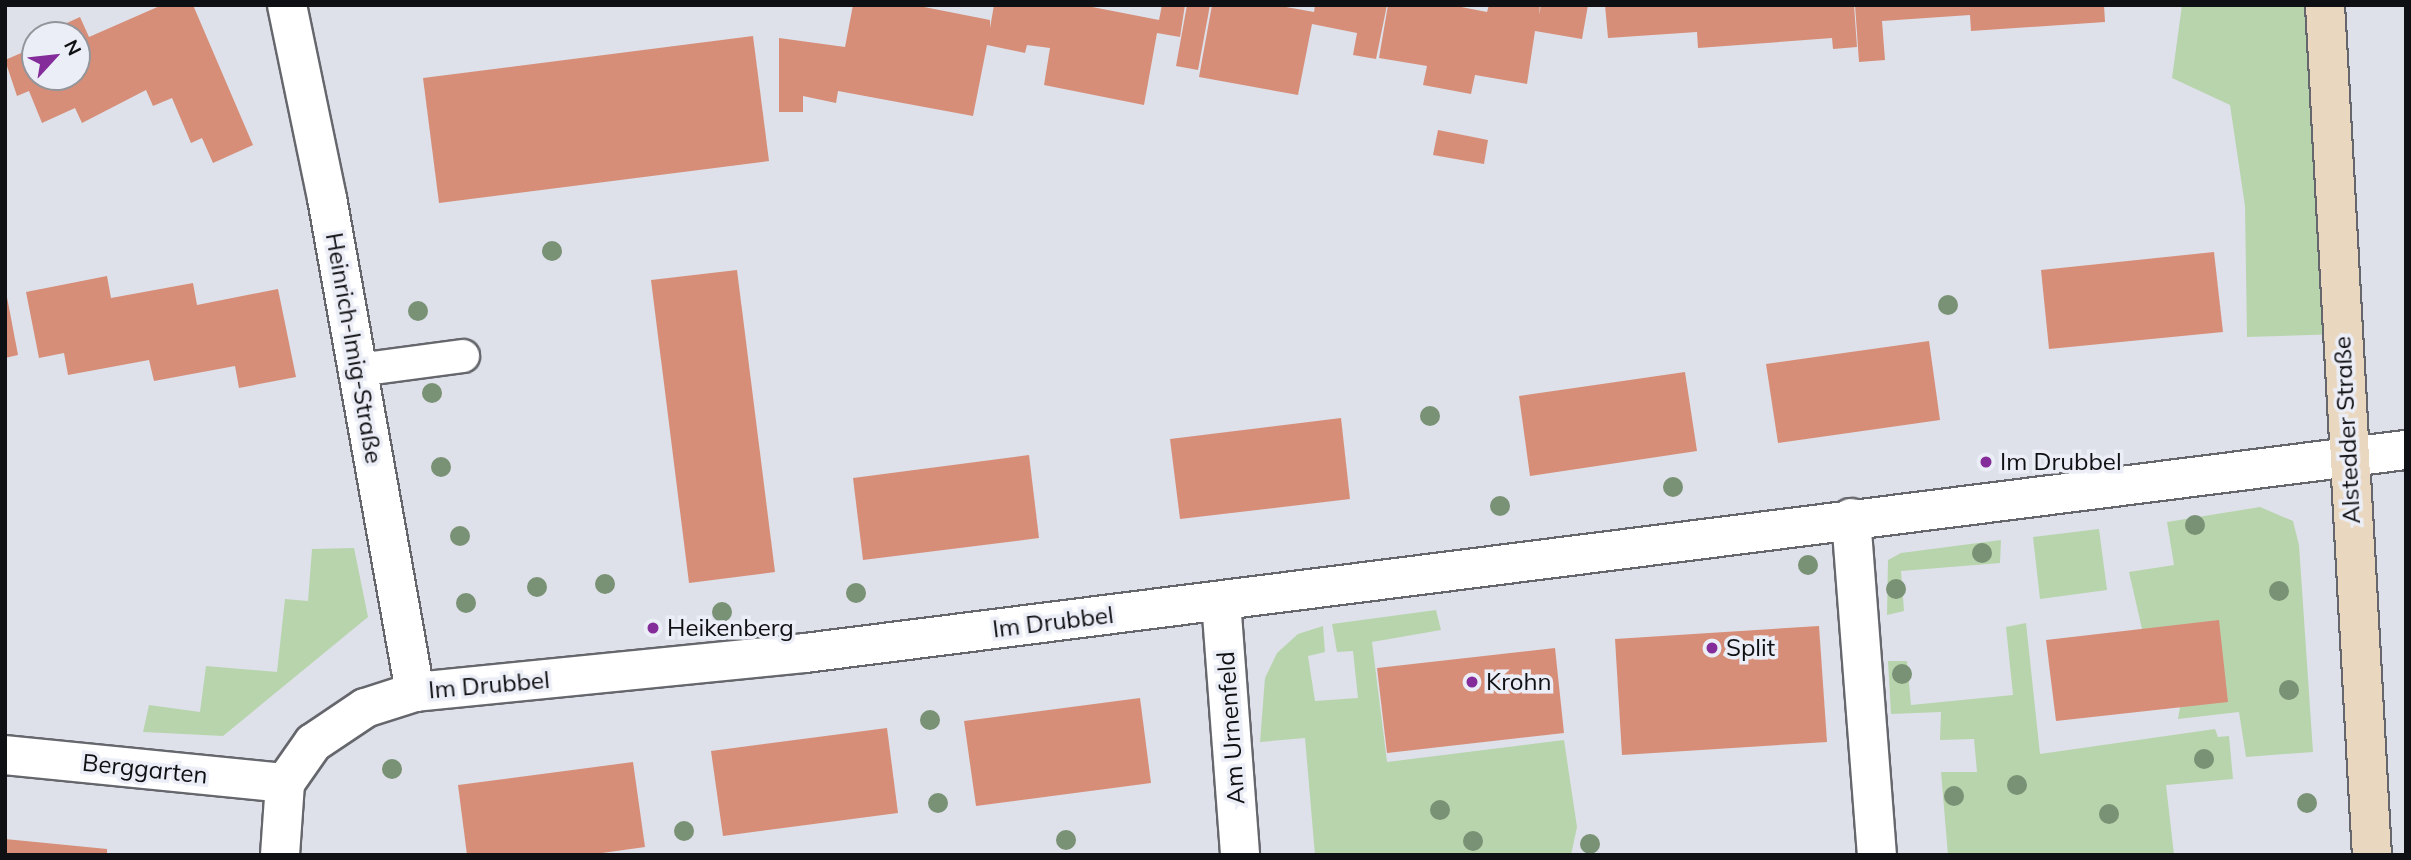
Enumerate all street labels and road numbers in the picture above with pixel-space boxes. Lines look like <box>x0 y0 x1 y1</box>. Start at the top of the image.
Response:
street label: Heinrich-Imig-Straße <box>320 230 388 466</box>
street label: Alstedder Straße <box>2328 335 2366 525</box>
street label: Im Drubbel <box>991 600 1115 644</box>
street label: Am Urnenfeld <box>1211 651 1251 805</box>
street label: Im Drubbel <box>427 665 551 705</box>
street label: Berggarten <box>81 748 209 790</box>

